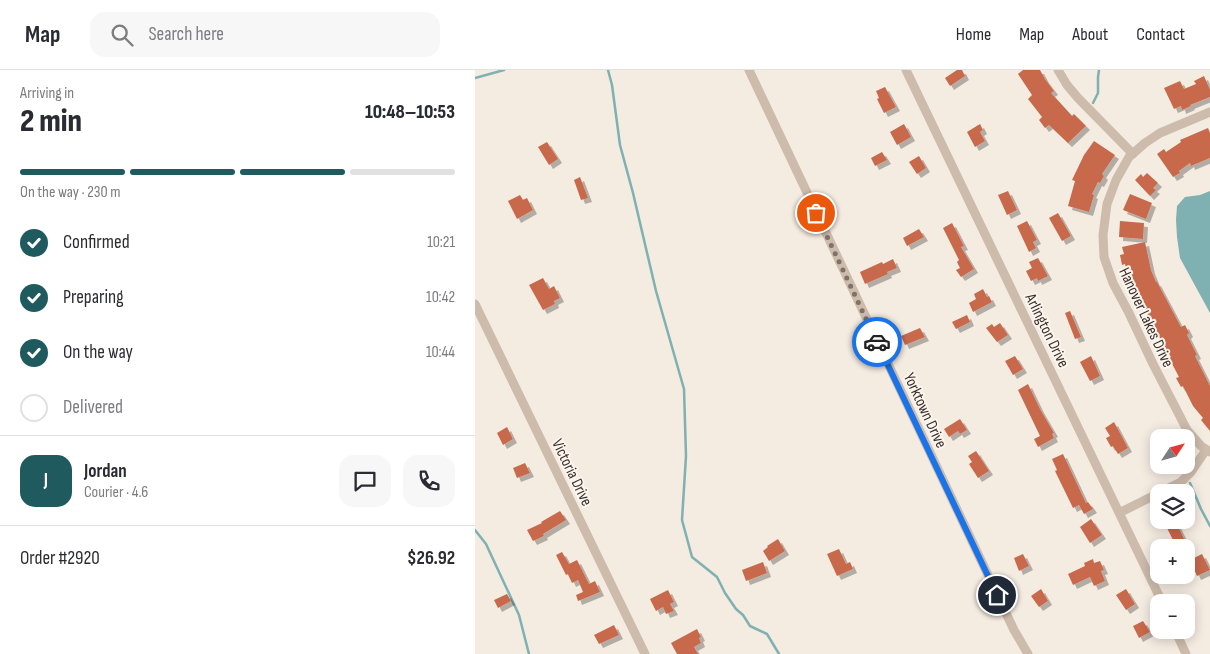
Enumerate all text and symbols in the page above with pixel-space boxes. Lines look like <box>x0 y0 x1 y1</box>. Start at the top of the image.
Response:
search box <box>90 12 440 57</box>
text: Map <box>25 20 60 49</box>
icon: search <box>108 21 136 49</box>
text: Search here <box>148 23 224 46</box>
text: Home <box>956 24 991 45</box>
text: Map <box>1019 24 1044 45</box>
text: About <box>1072 24 1108 45</box>
text: Contact <box>1136 24 1185 45</box>
text: Arriving in <box>20 84 74 103</box>
text: 10:48–10:53 <box>365 101 455 124</box>
text: 2 min <box>20 102 82 141</box>
text: On the way · 230 m <box>20 183 120 202</box>
pin <box>795 192 837 234</box>
icon: bag <box>802 199 830 227</box>
icon: check <box>20 229 48 257</box>
text: Confirmed <box>63 231 130 254</box>
text: 10:21 <box>427 233 455 252</box>
street label: Hanover Lakes Drive <box>1114 265 1177 371</box>
icon: check <box>20 284 48 312</box>
text: Preparing <box>63 286 124 309</box>
text: 10:42 <box>426 288 455 307</box>
street label: Arlington Drive <box>1020 290 1073 371</box>
courier <box>852 317 902 367</box>
icon: car <box>863 328 891 356</box>
icon: check <box>20 339 48 367</box>
text: On the way <box>63 341 133 364</box>
text: 10:44 <box>426 343 455 362</box>
street label: Yorktown Drive <box>899 370 950 451</box>
text: Delivered <box>63 396 123 419</box>
north arrow <box>1150 429 1195 474</box>
map controls <box>1150 429 1195 639</box>
street label: Victoria Drive <box>547 436 596 509</box>
button: chat <box>339 455 391 507</box>
button: phone <box>403 455 455 507</box>
text: Jordan <box>84 460 127 483</box>
text: J <box>44 469 48 492</box>
text: Courier · 4.6 <box>84 483 148 502</box>
button: layers <box>1150 484 1195 529</box>
button: + <box>1150 539 1195 584</box>
text: Order #2920 <box>20 547 100 570</box>
text: $26.92 <box>407 547 455 570</box>
pin <box>976 574 1018 616</box>
icon: home <box>983 581 1011 609</box>
button: − <box>1150 594 1195 639</box>

